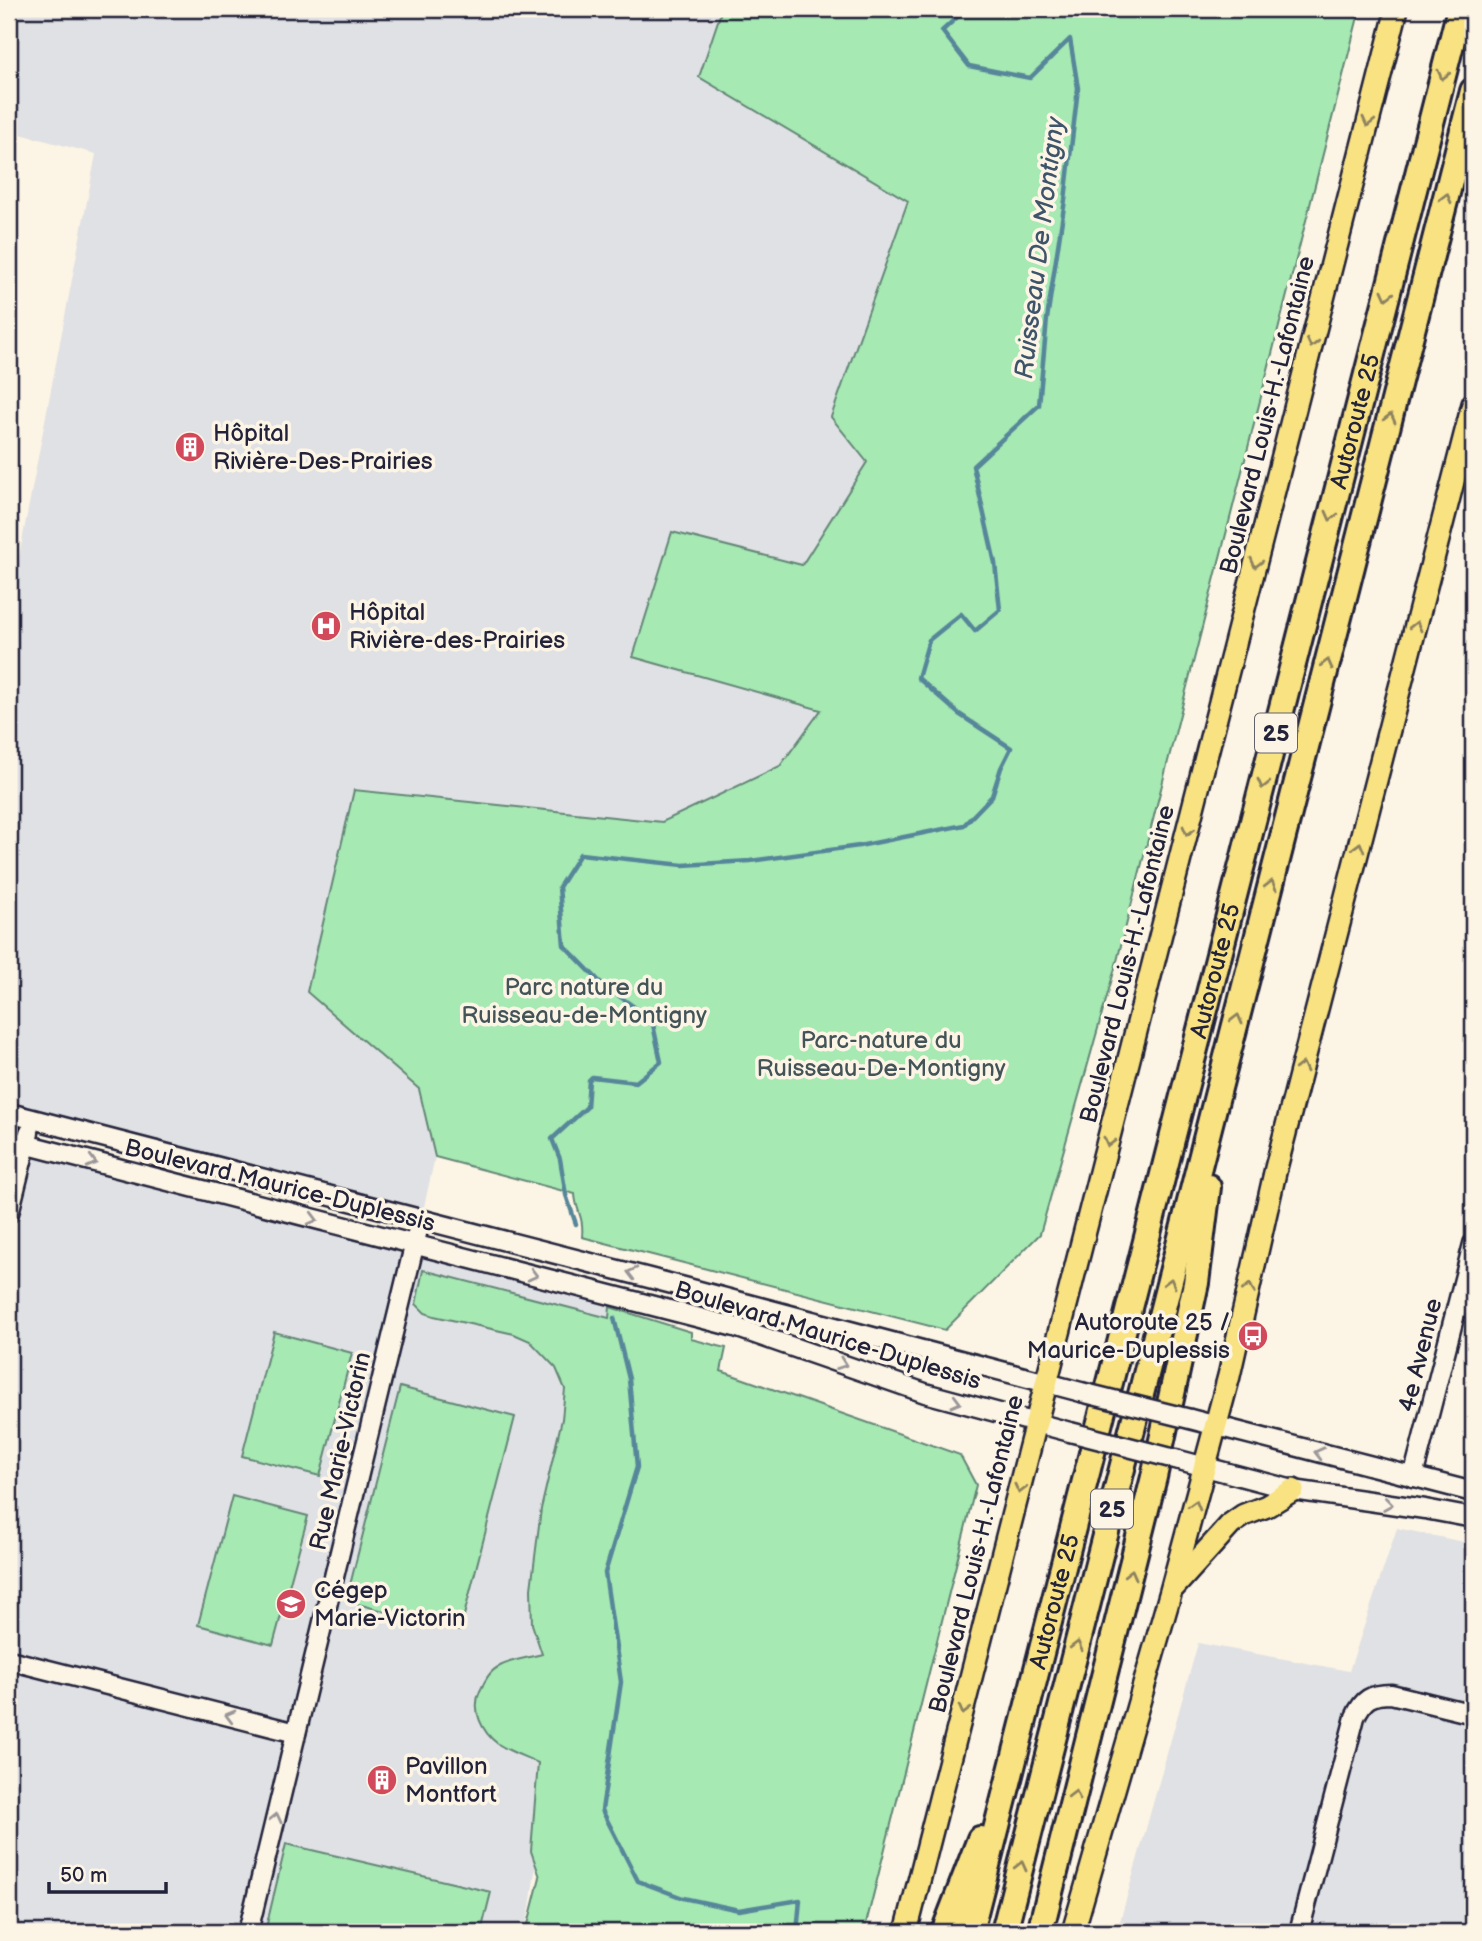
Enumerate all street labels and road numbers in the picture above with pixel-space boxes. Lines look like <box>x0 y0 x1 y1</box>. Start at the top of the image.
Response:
street label: Boulevard Louis-H.-Lafontaine <box>1214 253 1321 577</box>
street label: Autoroute 25 <box>1324 351 1387 492</box>
road number: 25 <box>1255 713 1297 752</box>
street label: Boulevard Louis-H.-Lafontaine <box>1074 802 1181 1126</box>
street label: Autoroute 25 <box>1184 900 1247 1041</box>
street label: Boulevard Maurice-Duplessis <box>122 1133 438 1238</box>
street label: Boulevard Maurice-Duplessis <box>671 1275 985 1396</box>
street label: 4e Avenue <box>1392 1295 1449 1415</box>
street label: Rue Marie-Victorin <box>304 1349 377 1553</box>
street label: Boulevard Louis-H.-Lafontaine <box>923 1392 1030 1716</box>
road number: 25 <box>1091 1490 1133 1528</box>
street label: Autoroute 25 <box>1024 1531 1086 1672</box>

